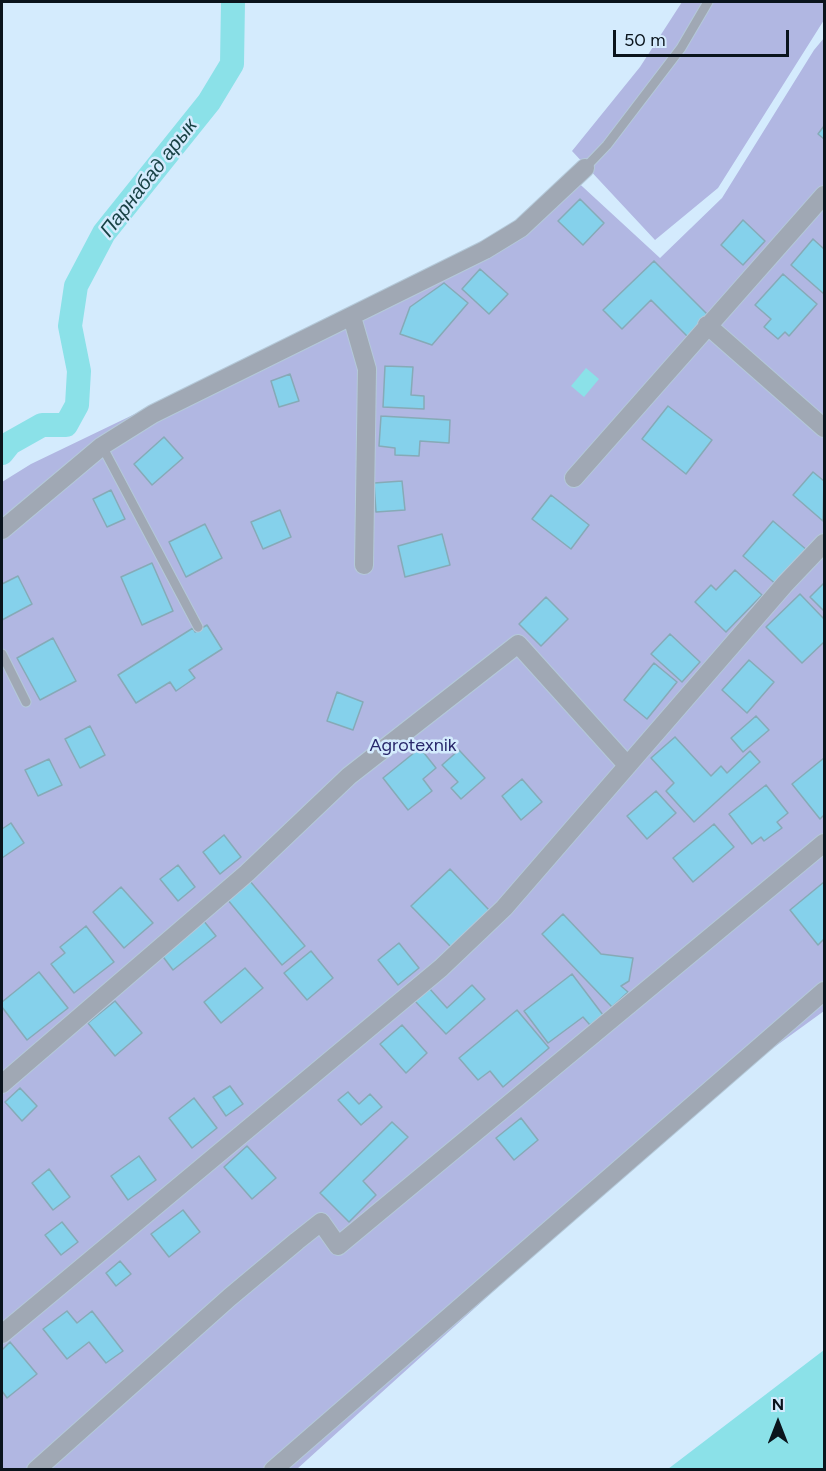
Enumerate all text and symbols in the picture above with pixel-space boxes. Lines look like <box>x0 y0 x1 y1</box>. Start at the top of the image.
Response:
scale bar <box>616 18 792 56</box>
text: 50 m <box>624 29 666 51</box>
water label: Парнабад арык <box>95 114 203 242</box>
park label: Agrotexnik <box>369 735 457 757</box>
north arrow <box>748 1393 808 1453</box>
text: N <box>772 1395 784 1414</box>

